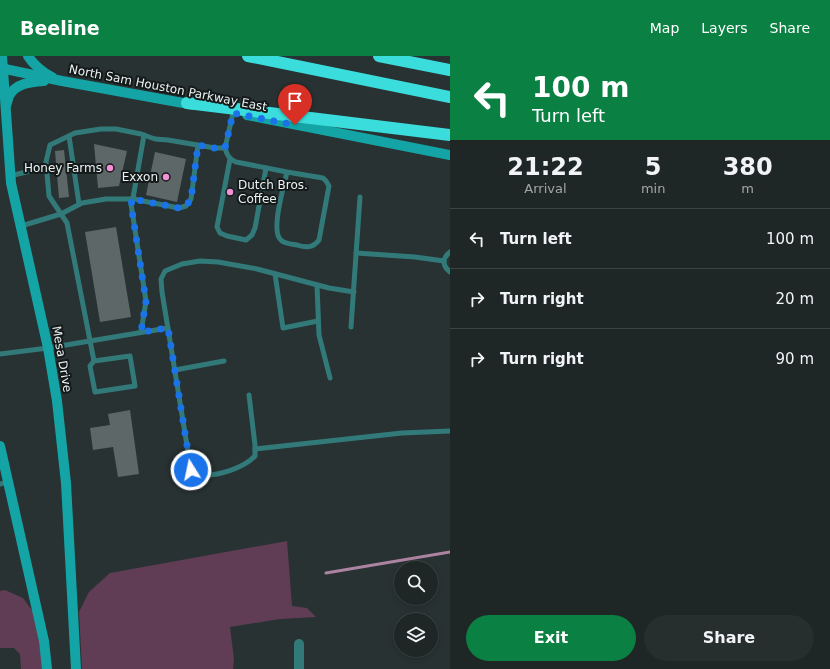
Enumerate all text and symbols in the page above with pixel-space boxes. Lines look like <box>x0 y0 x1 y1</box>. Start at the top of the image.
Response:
text: Beeline <box>20 17 100 39</box>
text: Map <box>650 20 679 36</box>
text: Layers <box>701 20 748 36</box>
text: Share <box>770 20 810 36</box>
street label: North Sam Houston Parkway East <box>68 62 268 114</box>
text: 100 m <box>532 71 629 104</box>
icon: left <box>466 72 518 124</box>
pin <box>278 84 312 125</box>
icon: arrive <box>284 90 306 112</box>
text: Turn left <box>532 105 605 126</box>
text: 21:22 <box>507 153 584 181</box>
text: 5 <box>645 153 661 181</box>
text: 380 <box>723 153 773 181</box>
place label: Honey Farms <box>24 161 102 175</box>
marker: Honey Farms <box>105 163 115 173</box>
place label: Exxon <box>122 170 158 184</box>
marker: Exxon <box>161 172 171 182</box>
place label: Dutch Bros. Coffee <box>238 178 308 206</box>
text: Arrival <box>524 181 567 196</box>
text: min <box>641 181 665 196</box>
text: m <box>741 181 754 196</box>
marker: Dutch Bros. Coffee <box>225 187 235 197</box>
icon: left <box>466 228 488 250</box>
text: Turn left <box>500 230 572 248</box>
text: 100 m <box>766 230 814 248</box>
icon: right <box>466 288 488 310</box>
text: Turn right <box>500 290 584 308</box>
text: 20 m <box>776 290 814 308</box>
street label: Mesa Drive <box>49 325 75 393</box>
icon: right <box>466 348 488 370</box>
text: Turn right <box>500 350 584 368</box>
text: 90 m <box>776 350 814 368</box>
position arrow <box>170 449 212 491</box>
map controls <box>394 561 438 657</box>
button: search <box>394 561 438 605</box>
button: layers <box>394 613 438 657</box>
button: Exit <box>466 615 636 661</box>
button: Share <box>644 615 814 661</box>

